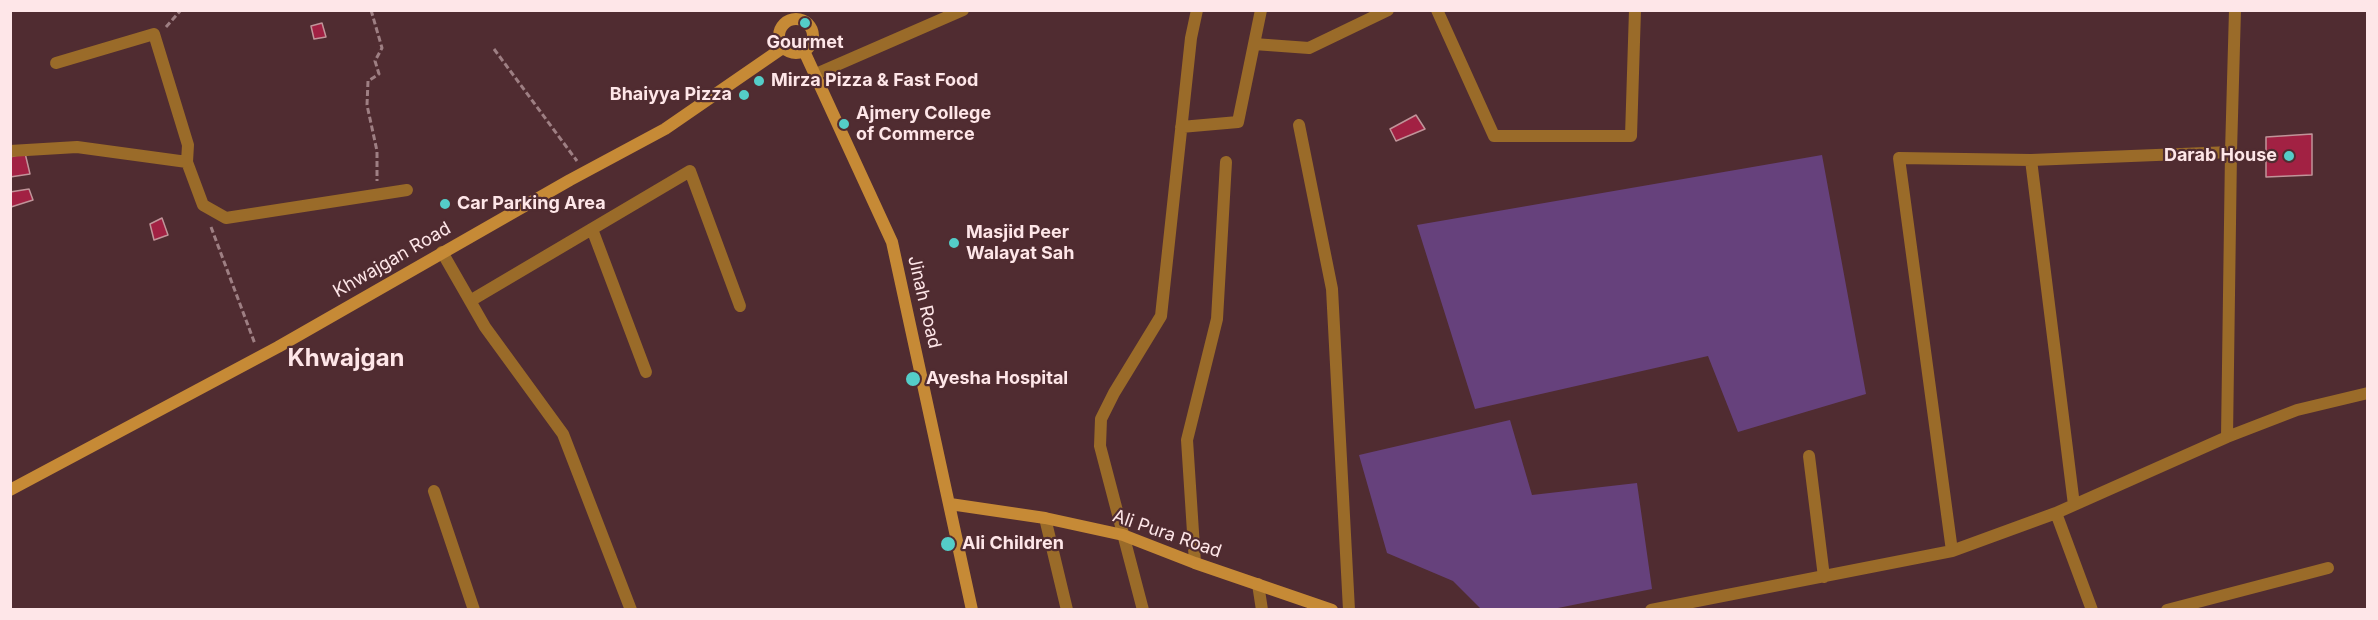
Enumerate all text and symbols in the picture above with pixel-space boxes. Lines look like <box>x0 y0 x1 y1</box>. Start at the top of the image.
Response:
marker: Gourmet <box>798 16 812 30</box>
place label: Gourmet <box>767 32 843 54</box>
place label: Mirza Pizza & Fast Food <box>771 70 978 92</box>
marker: Mirza Pizza & Fast Food <box>752 74 766 88</box>
place label: Bhaiyya Pizza <box>610 84 732 106</box>
marker: Bhaiyya Pizza <box>737 88 751 102</box>
place label: Ajmery College of Commerce <box>856 103 991 146</box>
marker: Ajmery College of Commerce <box>837 117 851 131</box>
place label: Darab House <box>2164 145 2277 167</box>
marker: Darab House <box>2282 149 2296 163</box>
place label: Car Parking Area <box>457 193 606 215</box>
marker: Car Parking Area <box>438 197 452 211</box>
street label: Khwajgan Road <box>329 218 455 302</box>
place label: Masjid Peer Walayat Sah <box>966 222 1075 264</box>
marker: Masjid Peer Walayat Sah <box>947 236 961 250</box>
street label: Jinah Road <box>903 254 945 350</box>
district label: Khwajgan <box>287 345 405 373</box>
place label: Ayesha Hospital <box>926 368 1068 390</box>
marker: Ayesha Hospital <box>904 370 922 388</box>
street label: Ali Pura Road <box>1110 505 1224 563</box>
place label: Ali Children <box>962 533 1064 555</box>
marker: Ali Children <box>939 535 957 553</box>

